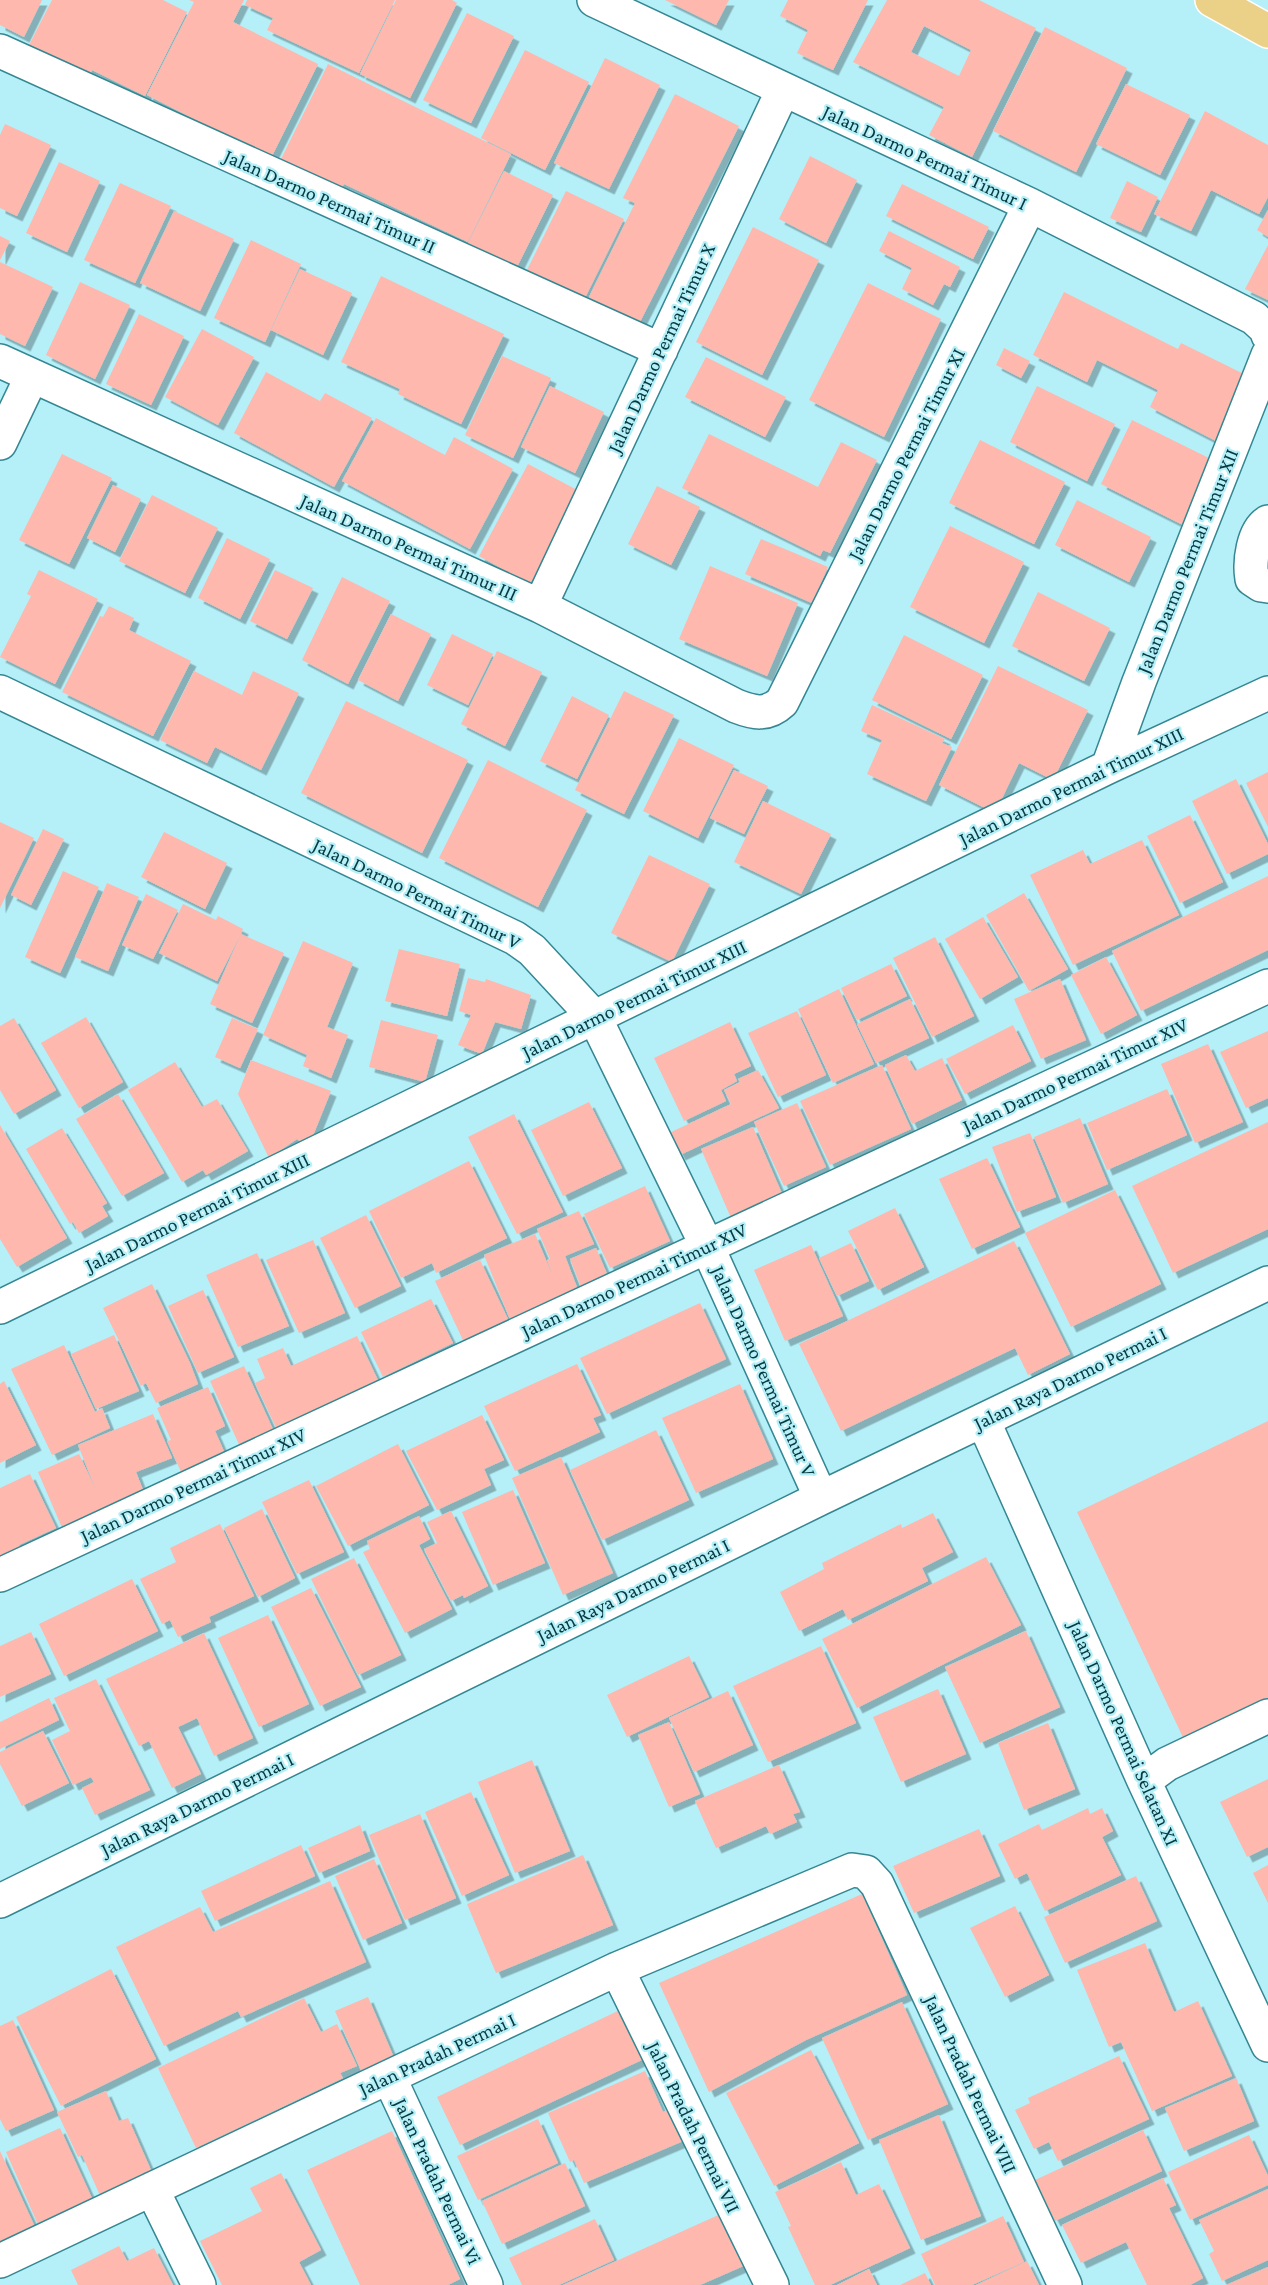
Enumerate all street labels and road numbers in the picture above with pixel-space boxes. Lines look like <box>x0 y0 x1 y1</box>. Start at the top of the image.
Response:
street label: Jalan Darmo Permai Timur I <box>817 99 1031 215</box>
street label: Jalan Darmo Permai Timur II <box>219 144 439 259</box>
street label: Jalan Darmo Permai Timur X <box>602 239 720 458</box>
street label: Jalan Darmo Permai Timur XI <box>842 345 970 566</box>
street label: Jalan Darmo Permai Timur XII <box>1131 445 1243 679</box>
street label: Jalan Darmo Permai Timur III <box>295 488 521 606</box>
street label: Jalan Darmo Permai Timur XIII <box>954 722 1187 852</box>
street label: Jalan Darmo Permai Timur V <box>307 832 525 954</box>
street label: Jalan Darmo Permai Timur XIII <box>517 935 750 1065</box>
street label: Jalan Darmo Permai Timur XIV <box>957 1013 1192 1139</box>
street label: Jalan Darmo Permai Timur XIII <box>80 1148 313 1278</box>
street label: Jalan Darmo Permai Timur XIV <box>516 1218 751 1344</box>
street label: Jalan Darmo Permai Timur V <box>706 1260 821 1481</box>
street label: Jalan Raya Darmo Permai I <box>968 1322 1170 1436</box>
street label: Jalan Darmo Permai Timur XIV <box>75 1423 310 1549</box>
street label: Jalan Raya Darmo Permai I <box>531 1534 733 1648</box>
street label: Jalan Darmo Permai Selatan XI <box>1063 1615 1184 1849</box>
street label: Jalan Raya Darmo Permai I <box>95 1748 297 1862</box>
street label: Jalan Pradah Permai VIII <box>918 1990 1022 2177</box>
street label: Jalan Pradah Permai I <box>353 2008 519 2102</box>
street label: Jalan Pradah Permai VII <box>641 2036 745 2217</box>
street label: Jalan Pradah Permai Vi <box>388 2093 486 2268</box>

